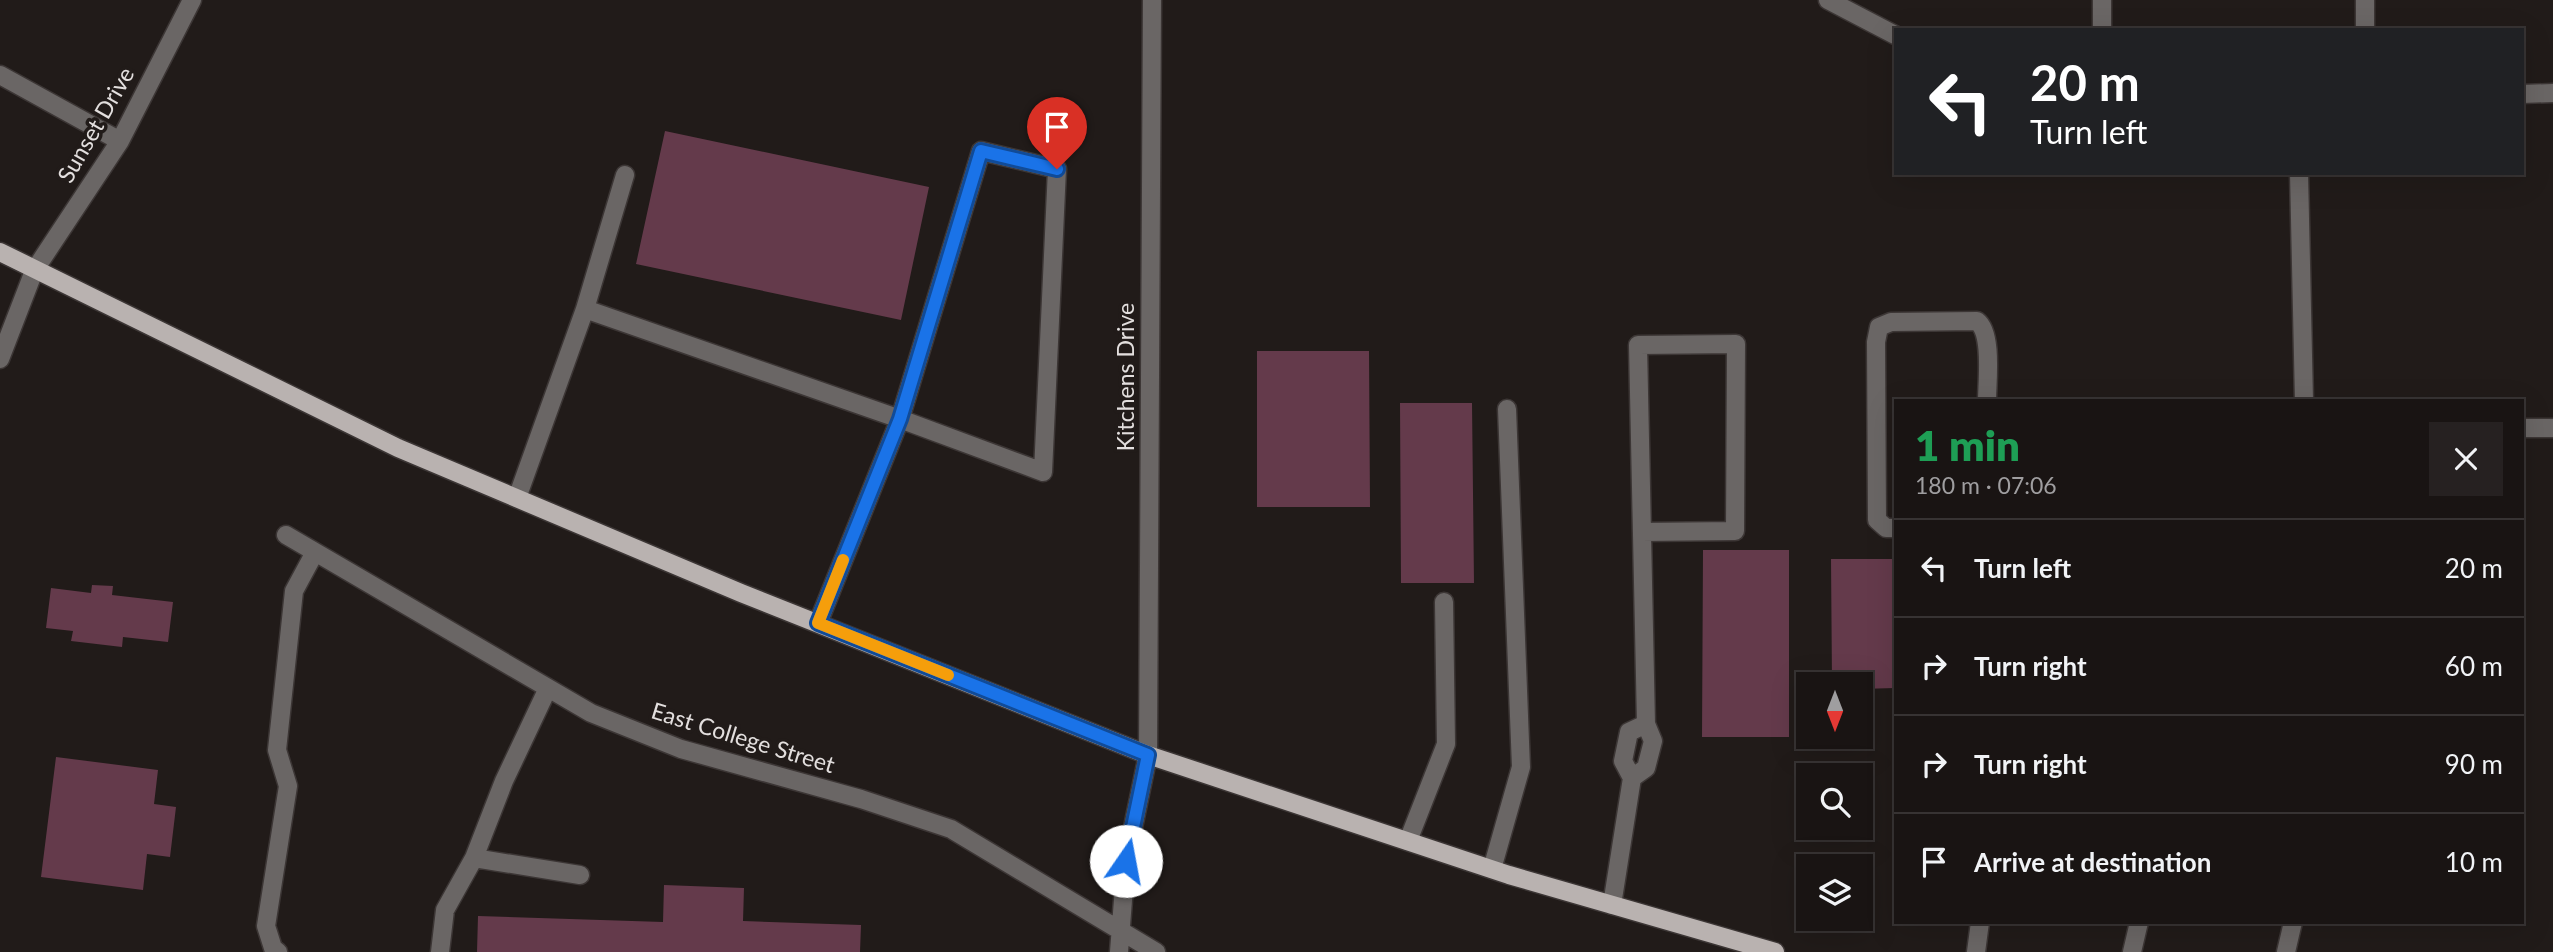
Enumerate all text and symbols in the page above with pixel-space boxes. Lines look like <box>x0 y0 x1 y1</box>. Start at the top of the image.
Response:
text: 20 m <box>2030 53 2140 111</box>
icon: left <box>1915 56 2006 147</box>
street label: Sunset Drive <box>51 62 139 187</box>
pin <box>1027 97 1087 169</box>
icon: arrive <box>1038 108 1076 146</box>
text: Turn left <box>2030 112 2147 151</box>
street label: Kitchens Drive <box>1111 303 1139 451</box>
text: 1 min <box>1915 420 2020 470</box>
button: close <box>2429 422 2503 496</box>
text: 180 m · 07:06 <box>1915 471 2057 499</box>
icon: left <box>1915 549 1953 587</box>
text: Turn left <box>1974 552 2071 584</box>
text: 20 m <box>2445 552 2503 584</box>
icon: right <box>1915 647 1953 685</box>
text: Turn right <box>1974 650 2087 682</box>
text: 60 m <box>2445 650 2503 682</box>
north arrow <box>1796 672 1872 749</box>
map controls <box>1796 672 1873 931</box>
street label: East College Street <box>648 696 839 778</box>
icon: right <box>1915 745 1953 783</box>
text: Turn right <box>1974 748 2087 780</box>
text: 90 m <box>2445 748 2503 780</box>
button: search <box>1796 763 1873 840</box>
position arrow <box>1089 824 1163 898</box>
icon: arrive <box>1915 843 1953 881</box>
text: Arrive at destination <box>1974 846 2211 878</box>
text: 10 m <box>2445 846 2503 878</box>
button: layers <box>1796 854 1873 931</box>

